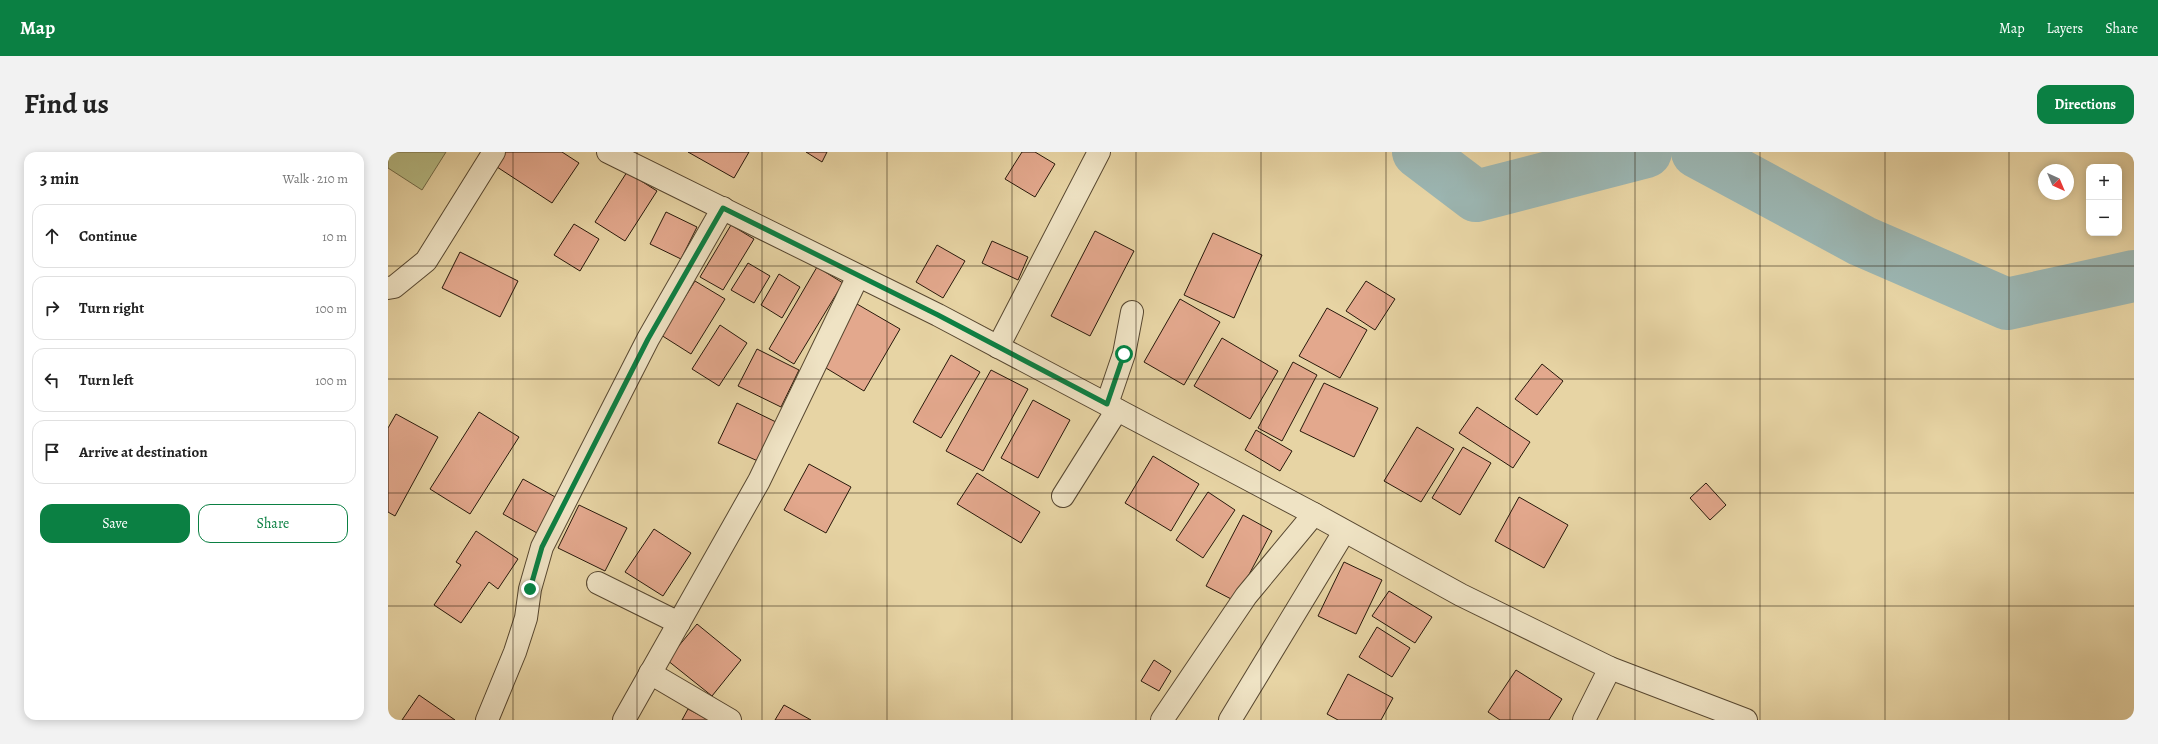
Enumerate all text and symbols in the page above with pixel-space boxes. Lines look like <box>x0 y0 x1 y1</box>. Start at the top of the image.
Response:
text: Map <box>20 15 55 41</box>
text: Map <box>1999 19 2025 38</box>
text: Layers <box>2047 19 2083 38</box>
text: Share <box>2105 19 2138 38</box>
text: Find us <box>24 85 109 123</box>
button: Directions <box>2037 85 2134 124</box>
north arrow <box>2038 164 2074 200</box>
map controls <box>2086 164 2122 236</box>
button: + <box>2086 164 2122 200</box>
text: 3 min <box>40 167 79 190</box>
text: Walk · 210 m <box>283 170 348 187</box>
button: − <box>2086 200 2122 236</box>
icon: ahead <box>41 225 63 247</box>
text: Continue <box>79 226 137 246</box>
text: 10 m <box>322 228 347 245</box>
icon: right <box>41 297 63 319</box>
text: Turn right <box>79 298 144 318</box>
text: 100 m <box>315 300 347 317</box>
route start <box>1115 345 1133 363</box>
icon: left <box>41 369 63 391</box>
text: Turn left <box>79 370 134 390</box>
text: 100 m <box>315 372 347 389</box>
icon: arrive <box>41 441 63 463</box>
text: Arrive at destination <box>79 442 208 462</box>
button: Save <box>40 504 190 543</box>
button: Share <box>198 504 348 543</box>
route end <box>521 580 539 598</box>

